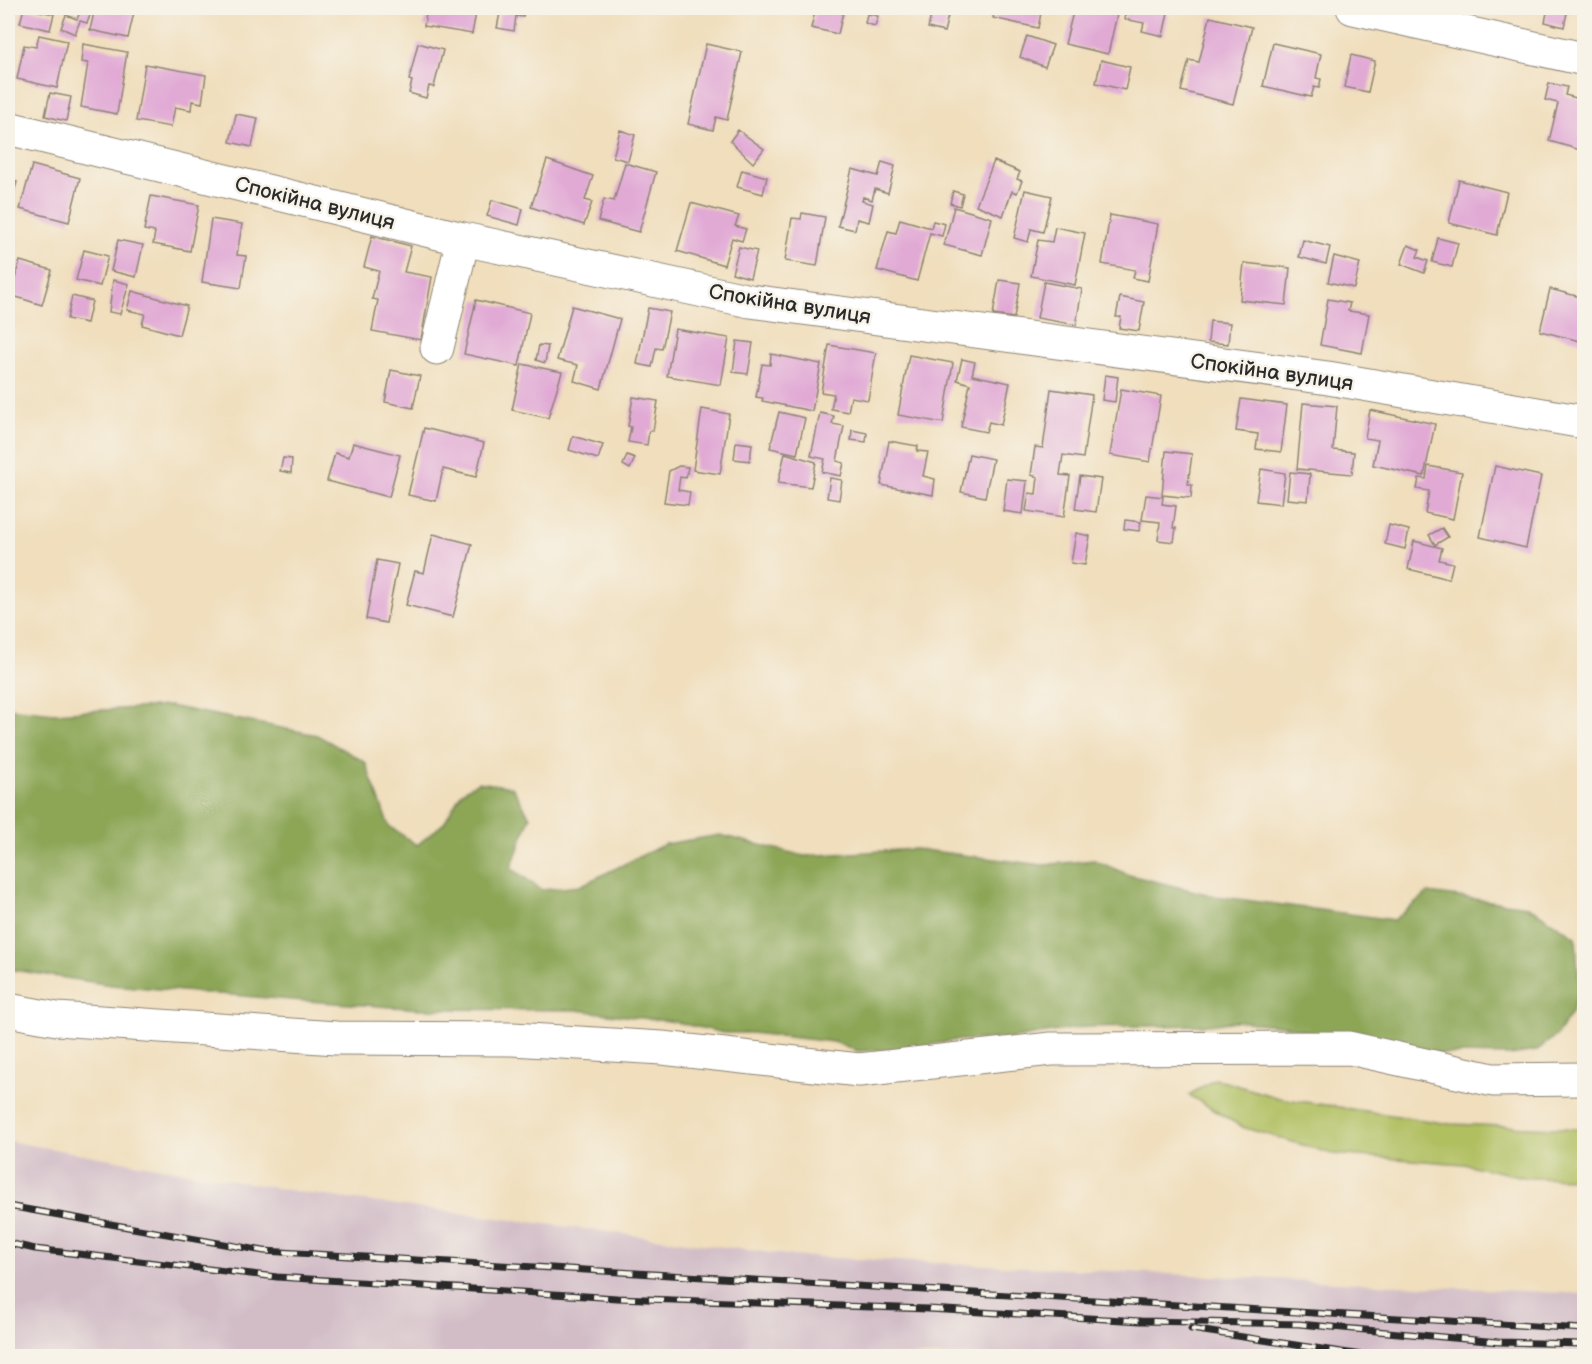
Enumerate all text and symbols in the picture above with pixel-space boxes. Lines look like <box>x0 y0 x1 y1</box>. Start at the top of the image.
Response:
street label: Спокійна вулиця <box>232 172 397 235</box>
street label: Спокійна вулиця <box>707 279 873 330</box>
street label: Спокійна вулиця <box>1189 349 1355 396</box>

